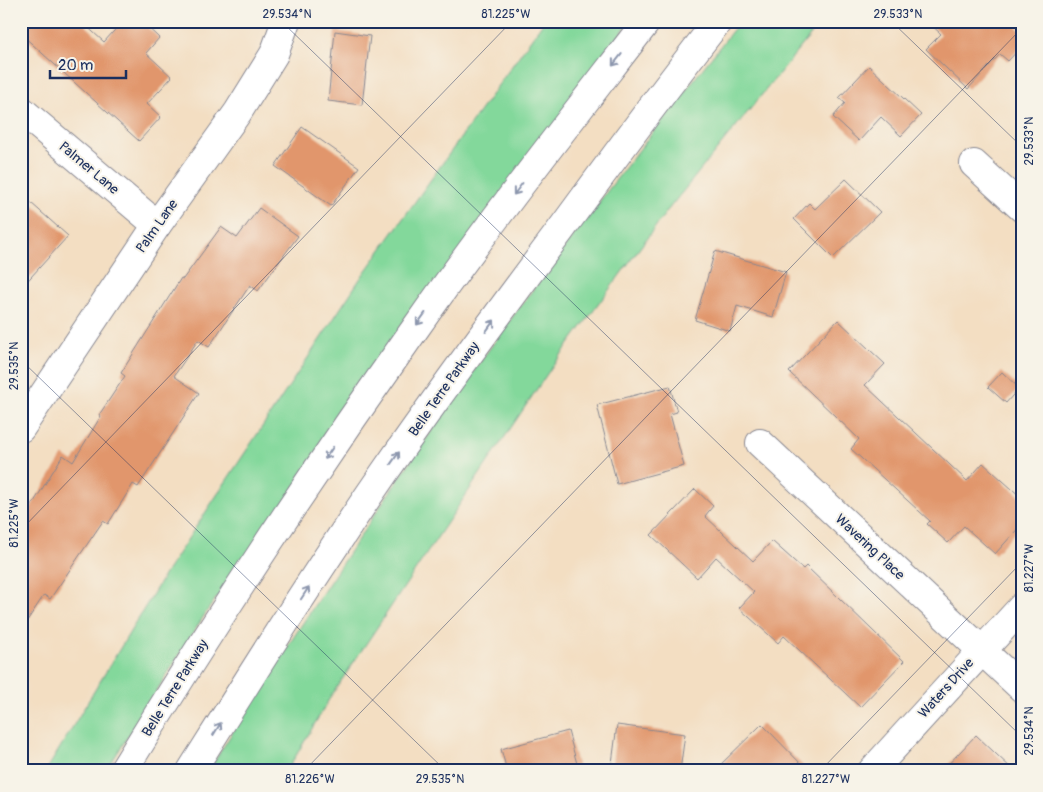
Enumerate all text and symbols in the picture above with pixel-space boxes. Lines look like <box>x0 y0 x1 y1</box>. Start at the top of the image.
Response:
text: 29.534°N <box>262 7 312 22</box>
text: 81.225°W <box>482 7 530 22</box>
text: 29.533°N <box>874 7 922 22</box>
scale bar <box>50 48 126 80</box>
one-way arrow <box>612 53 622 67</box>
text: 20 m <box>58 56 93 75</box>
text: 29.533°N <box>1022 117 1037 165</box>
street label: Palmer Lane <box>55 138 123 198</box>
one-way arrow <box>513 182 523 196</box>
street label: Palm Lane <box>132 196 182 256</box>
one-way arrow <box>416 312 426 326</box>
one-way arrow <box>484 320 495 333</box>
street label: Belle Terre Parkway <box>405 338 483 439</box>
text: 29.535°N <box>7 342 22 390</box>
one-way arrow <box>324 446 334 460</box>
one-way arrow <box>390 451 400 465</box>
text: 81.225°W <box>7 499 22 547</box>
street label: Wavering Place <box>832 511 908 583</box>
text: 81.227°W <box>1022 544 1037 592</box>
one-way arrow <box>300 586 310 600</box>
street label: Belle Terre Parkway <box>138 636 212 740</box>
street label: Waters Drive <box>915 654 977 721</box>
text: 29.534°N <box>1022 706 1037 756</box>
one-way arrow <box>212 723 222 737</box>
text: 81.226°W <box>285 772 335 787</box>
text: 29.535°N <box>416 772 464 787</box>
text: 81.227°W <box>802 772 850 787</box>

